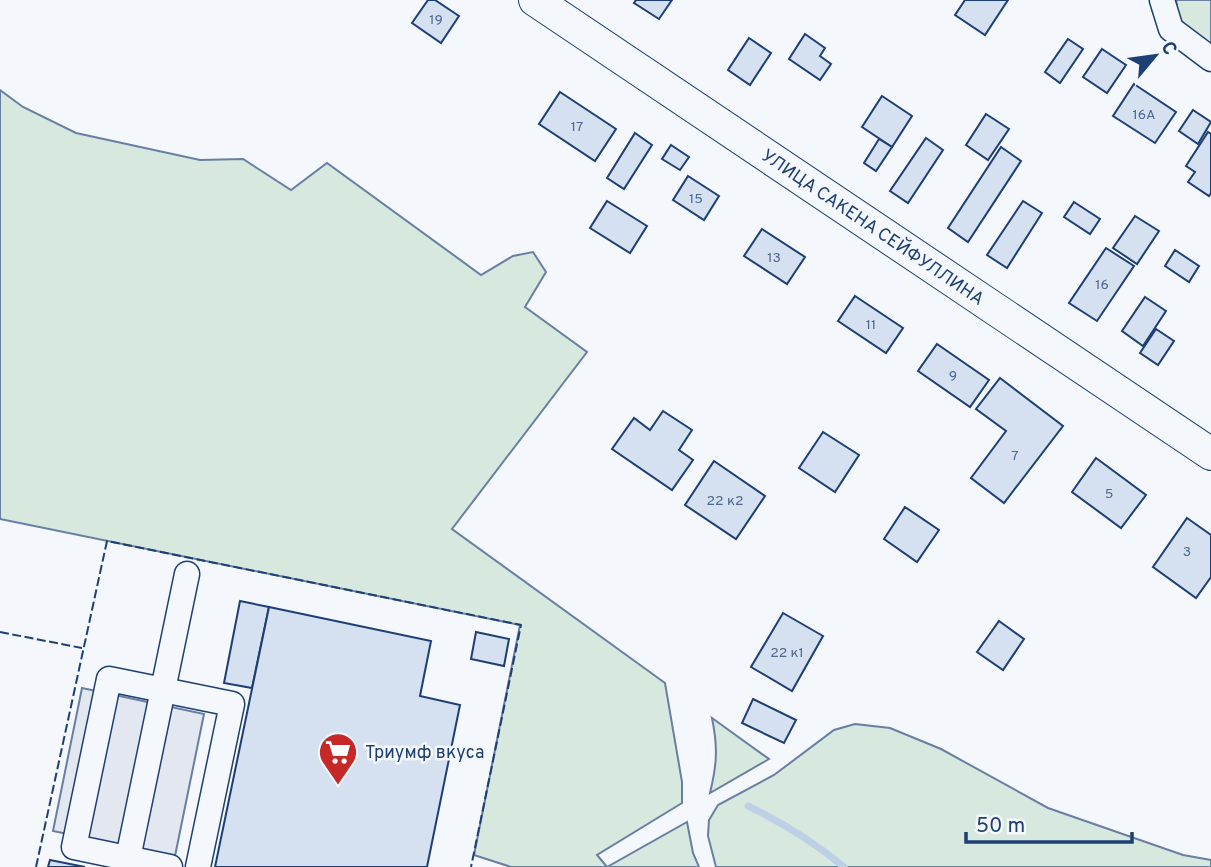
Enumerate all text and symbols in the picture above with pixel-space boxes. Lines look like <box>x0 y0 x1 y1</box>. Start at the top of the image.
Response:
house number: 19 <box>429 12 443 29</box>
north arrow <box>1120 21 1190 91</box>
text: С <box>1155 38 1182 60</box>
house number: 16А <box>1133 107 1155 124</box>
house number: 17 <box>571 119 583 136</box>
street label: УЛИЦА САКЕНА СЕЙФУЛЛИНА <box>756 143 989 312</box>
house number: 15 <box>689 191 703 208</box>
house number: 13 <box>767 250 781 267</box>
house number: 16 <box>1095 277 1109 294</box>
house number: 11 <box>866 317 876 334</box>
house number: 9 <box>949 368 957 385</box>
house number: 7 <box>1011 448 1019 465</box>
house number: 5 <box>1105 486 1113 503</box>
house number: 22 к2 <box>707 493 744 510</box>
house number: 3 <box>1183 544 1191 561</box>
house number: 22 к1 <box>770 645 804 662</box>
supermarket icon: Триумф вкуса <box>317 731 359 786</box>
place label: Триумф вкуса <box>365 742 484 765</box>
scale bar <box>966 800 1132 844</box>
text: 50 m <box>976 813 1025 840</box>

